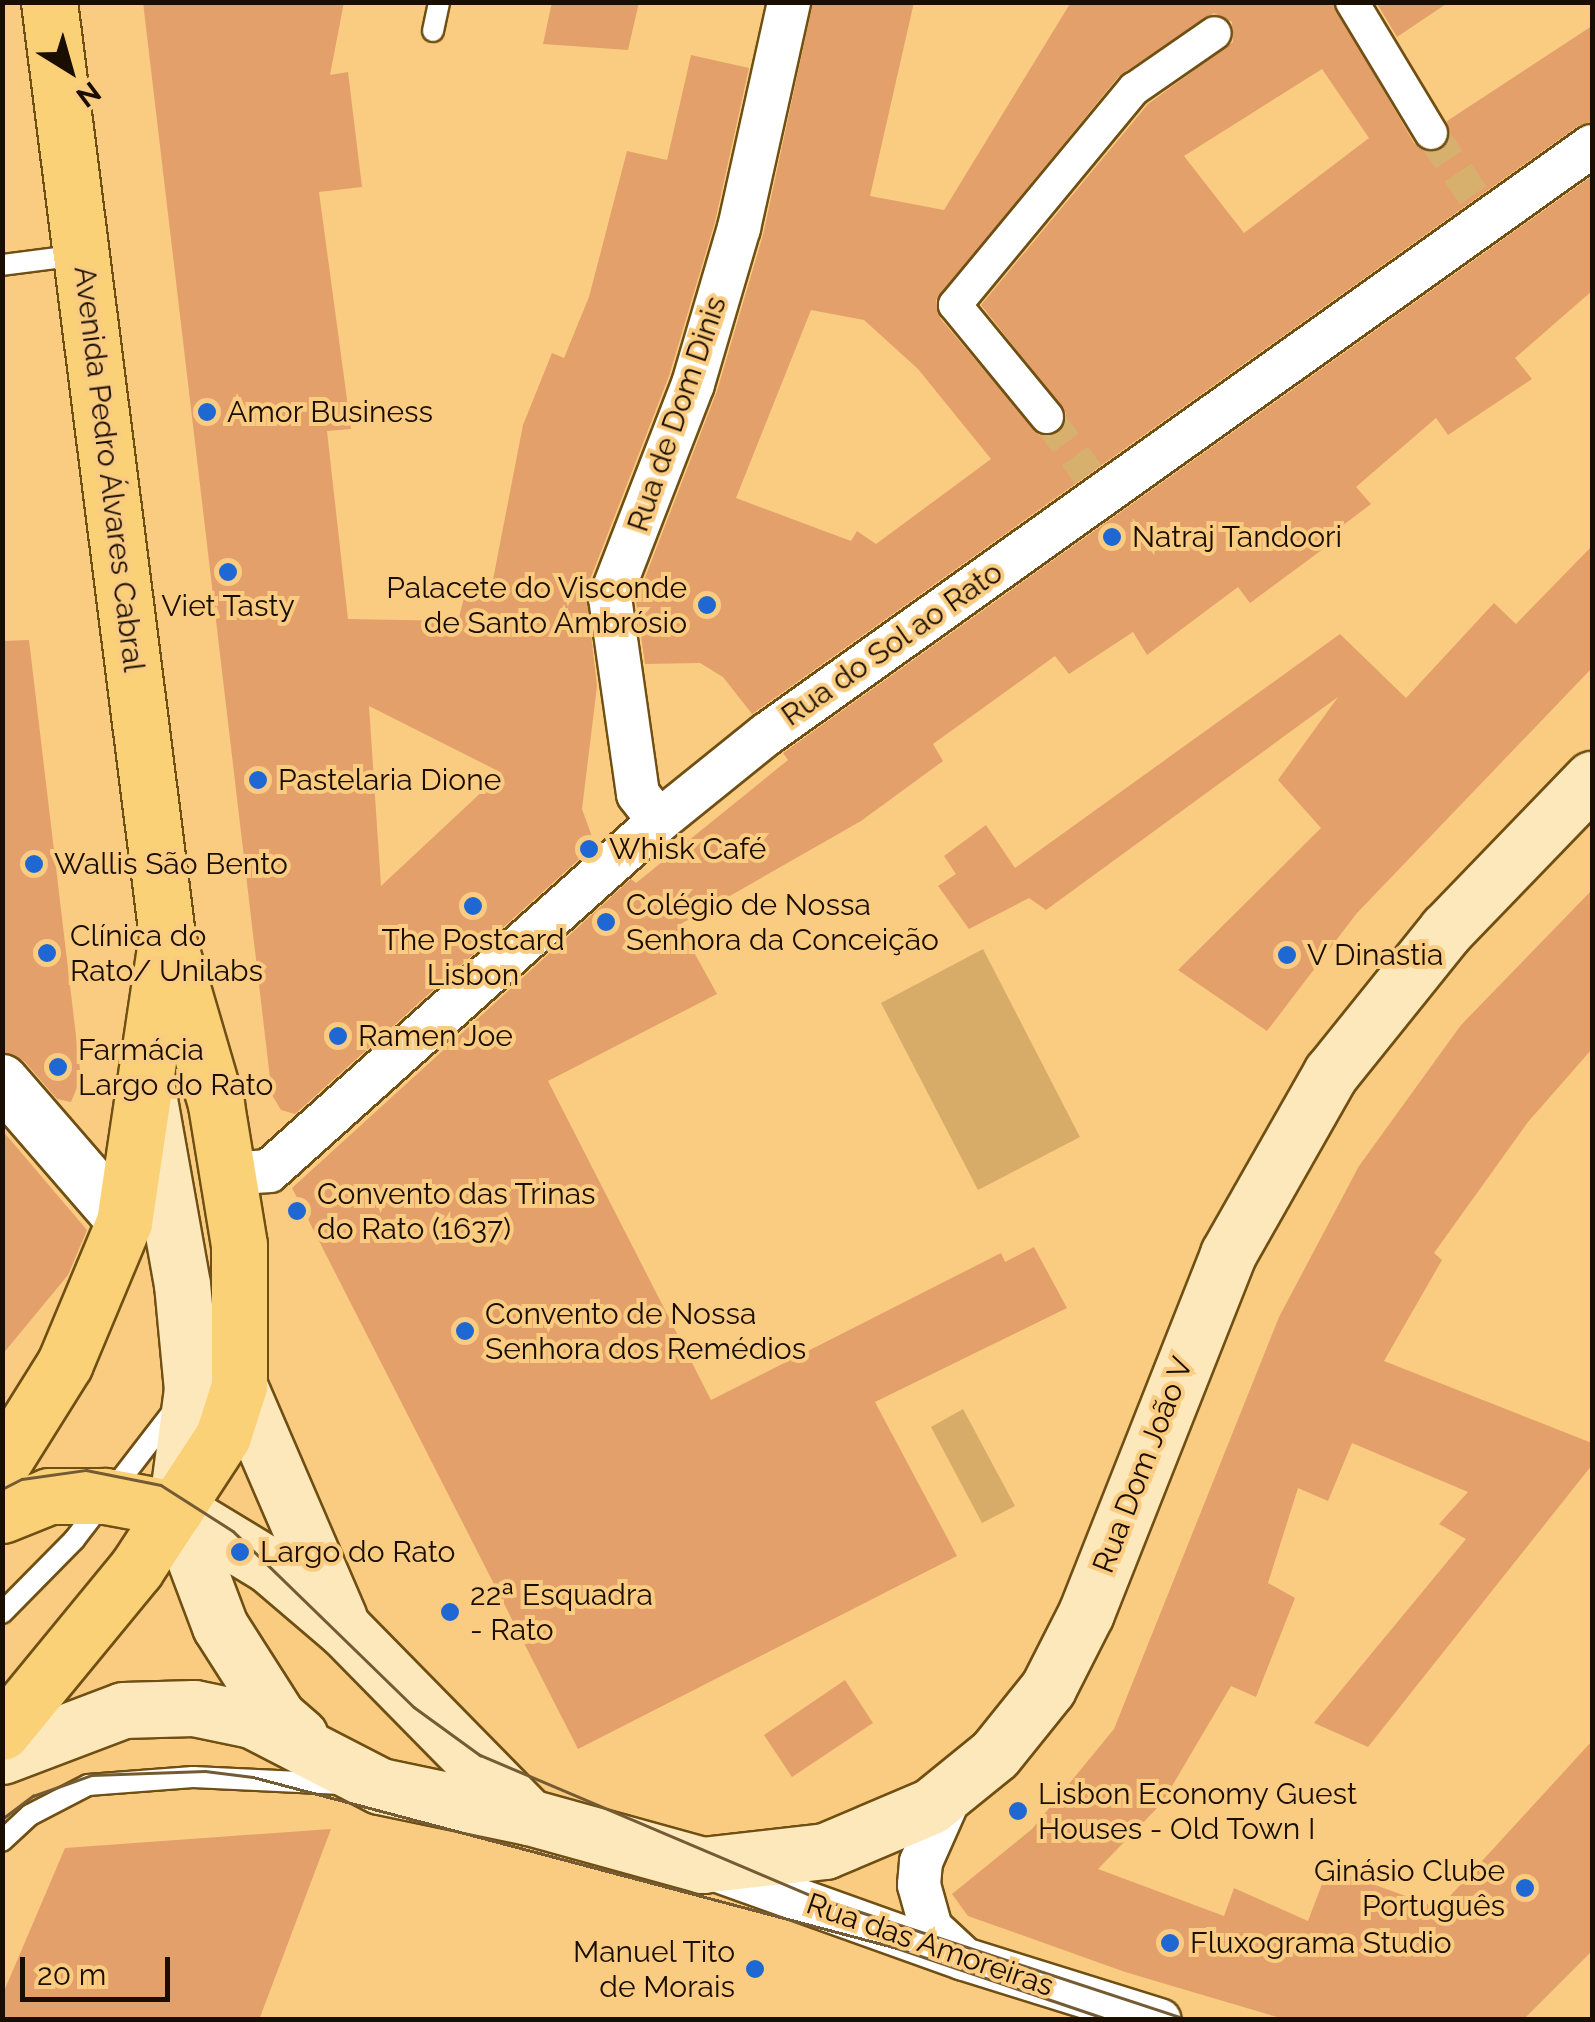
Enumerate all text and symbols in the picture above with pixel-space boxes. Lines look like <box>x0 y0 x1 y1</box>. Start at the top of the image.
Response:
north arrow <box>20 20 120 120</box>
text: N <box>70 75 107 114</box>
street label: Avenida Pedro Álvares Cabral <box>66 264 152 674</box>
street label: Rua de Dom Dinis <box>620 292 734 536</box>
place label: Amor Business <box>227 394 434 430</box>
marker: Amor Business <box>196 401 218 423</box>
place label: Natraj Tandoori <box>1132 519 1343 555</box>
marker: Natraj Tandoori <box>1101 526 1123 548</box>
street label: Rua do Sol ao Rato <box>774 554 1010 734</box>
marker: Viet Tasty <box>217 561 239 583</box>
place label: Palacete do Visconde de Santo Ambrósio <box>385 570 687 640</box>
place label: Viet Tasty <box>161 588 295 624</box>
marker: Palacete do Visconde de Santo Ambrósio <box>696 594 718 616</box>
place label: Pastelaria Dione <box>278 762 501 798</box>
marker: Pastelaria Dione <box>247 769 269 791</box>
place label: Whisk Café <box>609 831 766 867</box>
marker: Whisk Café <box>578 838 600 860</box>
place label: Wallis São Bento <box>54 846 288 882</box>
marker: Wallis São Bento <box>23 853 45 875</box>
place label: Colégio de Nossa Senhora da Conceição <box>626 887 939 958</box>
marker: The Postcard Lisbon <box>462 895 484 917</box>
marker: Colégio de Nossa Senhora da Conceição <box>595 911 617 933</box>
place label: Clínica do Rato/ Unilabs <box>70 918 263 988</box>
place label: The Postcard Lisbon <box>381 922 565 992</box>
place label: V Dinastia <box>1307 937 1444 973</box>
marker: Clínica do Rato/ Unilabs <box>34 940 60 966</box>
marker: V Dinastia <box>1276 944 1298 966</box>
place label: Ramen Joe <box>358 1018 514 1054</box>
marker: Ramen Joe <box>327 1025 349 1047</box>
place label: Farmácia Largo do Rato <box>78 1032 273 1102</box>
marker: Farmácia Largo do Rato <box>47 1056 69 1078</box>
place label: Convento das Trinas do Rato (1637) <box>317 1176 596 1246</box>
marker: Convento das Trinas do Rato (1637) <box>286 1200 308 1222</box>
place label: Convento de Nossa Senhora dos Remédios <box>485 1296 806 1366</box>
marker: Convento de Nossa Senhora dos Remédios <box>454 1320 476 1342</box>
street label: Rua Dom João V <box>1085 1351 1201 1579</box>
place label: Largo do Rato <box>260 1534 455 1570</box>
marker: Largo do Rato <box>229 1541 251 1563</box>
place label: 22ª Esquadra - Rato <box>470 1577 653 1648</box>
marker: 22ª Esquadra - Rato <box>439 1601 461 1623</box>
place label: Lisbon Economy Guest Houses - Old Town I <box>1038 1776 1358 1846</box>
marker: Lisbon Economy Guest Houses - Old Town I <box>1007 1800 1029 1822</box>
place label: Ginásio Clube Português <box>1314 1853 1505 1924</box>
marker: Ginásio Clube Português <box>1514 1877 1536 1899</box>
street label: Rua das Amoreiras <box>801 1886 1059 2004</box>
place label: Fluxograma Studio <box>1190 1925 1452 1961</box>
marker: Fluxograma Studio <box>1159 1932 1181 1954</box>
place label: Manuel Tito de Morais <box>571 1934 735 2004</box>
scale bar <box>25 1937 175 1999</box>
text: 20 m <box>37 1957 106 1992</box>
marker: Manuel Tito de Morais <box>744 1958 766 1980</box>

